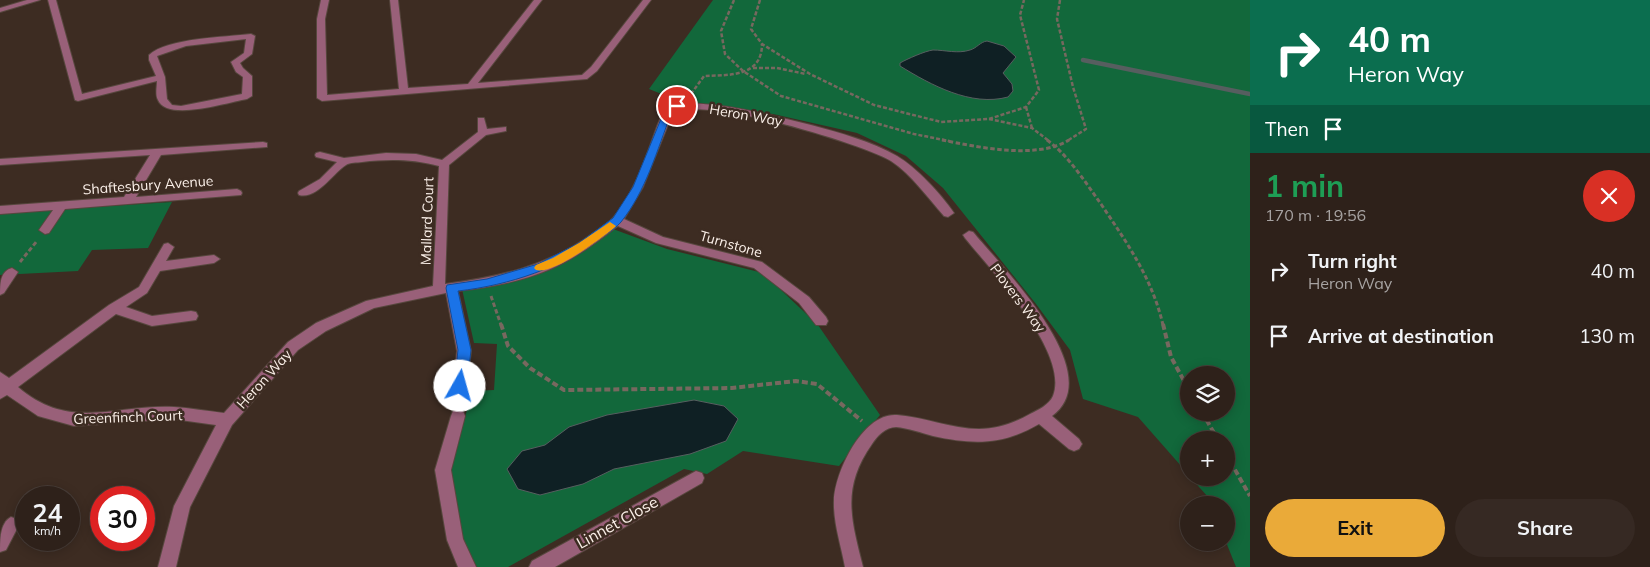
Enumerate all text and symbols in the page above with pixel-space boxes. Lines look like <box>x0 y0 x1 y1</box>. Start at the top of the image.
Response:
text: 40 m <box>1348 17 1431 61</box>
icon: right <box>1265 20 1330 85</box>
text: Heron Way <box>1348 60 1464 88</box>
pin <box>656 85 698 127</box>
icon: arrive <box>663 92 691 120</box>
street label: Heron Way <box>708 100 784 130</box>
icon: arrive <box>1319 115 1347 143</box>
text: Then <box>1265 117 1309 141</box>
text: 1 min <box>1265 167 1344 205</box>
button: close <box>1583 170 1635 222</box>
street label: Shaftesbury Avenue <box>82 171 214 199</box>
street label: Mallard Court <box>416 177 438 265</box>
text: 170 m · 19:56 <box>1265 205 1366 225</box>
street label: Turnstone <box>698 226 764 262</box>
text: Turn right <box>1308 249 1397 273</box>
icon: right <box>1265 257 1293 285</box>
text: 40 m <box>1591 259 1635 283</box>
street label: Plovers Way <box>986 260 1050 336</box>
text: Heron Way <box>1308 273 1392 293</box>
icon: arrive <box>1265 322 1293 350</box>
text: Arrive at destination <box>1308 324 1494 348</box>
text: 130 m <box>1579 324 1635 348</box>
street label: Heron Way <box>233 345 296 412</box>
position arrow <box>433 359 485 411</box>
map controls <box>1180 366 1235 551</box>
button: layers <box>1180 366 1235 421</box>
street label: Greenfinch Court <box>73 406 183 428</box>
button: + <box>1180 431 1235 486</box>
speed limit sign: 30 <box>90 486 155 551</box>
street label: Linnet Close <box>573 491 661 553</box>
button: − <box>1180 496 1235 551</box>
text: 24 <box>32 497 63 528</box>
button: Exit <box>1265 499 1445 557</box>
button: Share <box>1455 499 1635 557</box>
text: km/h <box>34 523 61 538</box>

